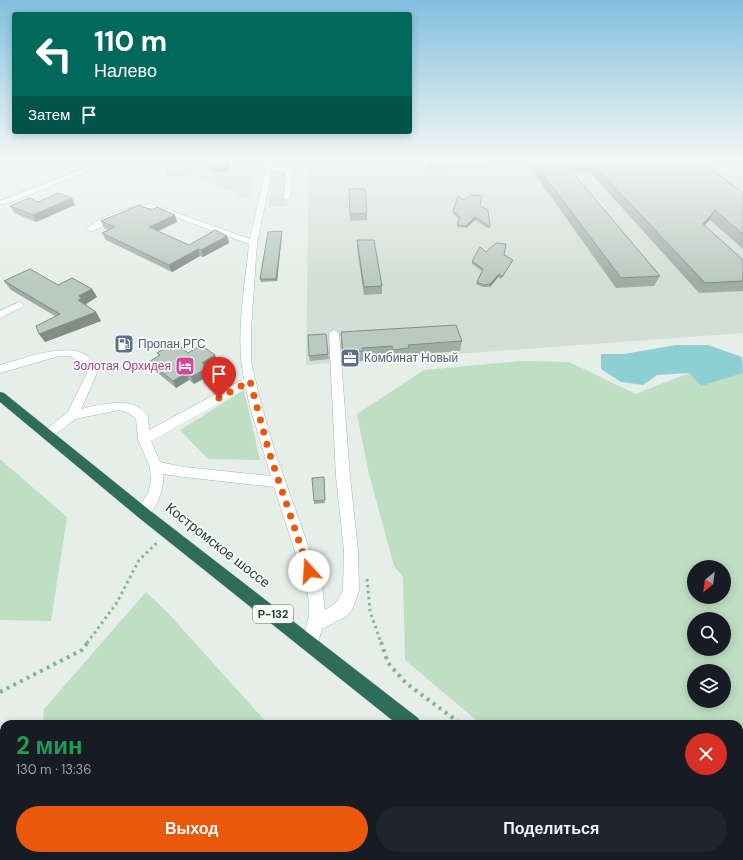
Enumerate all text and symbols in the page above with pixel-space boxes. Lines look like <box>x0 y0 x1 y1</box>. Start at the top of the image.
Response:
text: 110 m <box>94 23 167 60</box>
icon: left <box>28 28 80 80</box>
text: Налево <box>94 59 157 83</box>
icon: arrive <box>78 104 100 126</box>
text: Затем <box>28 105 70 125</box>
fuel station icon: Пропан РГС <box>113 333 135 355</box>
place label: Пропан РГС <box>138 336 206 352</box>
office icon: Комбинат Новый <box>339 347 361 369</box>
place label: Комбинат Новый <box>364 350 458 366</box>
hotel icon: Золотая Орхидея <box>174 355 196 377</box>
pin <box>202 357 236 398</box>
place label: Золотая Орхидея <box>73 358 171 374</box>
icon: arrive <box>208 363 230 385</box>
street label: Костромское шоссе <box>162 499 274 592</box>
position arrow <box>288 550 330 592</box>
north arrow <box>687 560 731 604</box>
map controls <box>687 560 731 708</box>
road number: Р-132 <box>253 605 293 623</box>
button: search <box>687 612 731 656</box>
button: layers <box>687 664 731 708</box>
text: 2 мин <box>16 730 83 761</box>
button: close <box>685 733 727 775</box>
text: 130 m · 13:36 <box>16 761 91 778</box>
button: Выход <box>16 806 368 852</box>
button: Поделиться <box>376 806 727 852</box>

